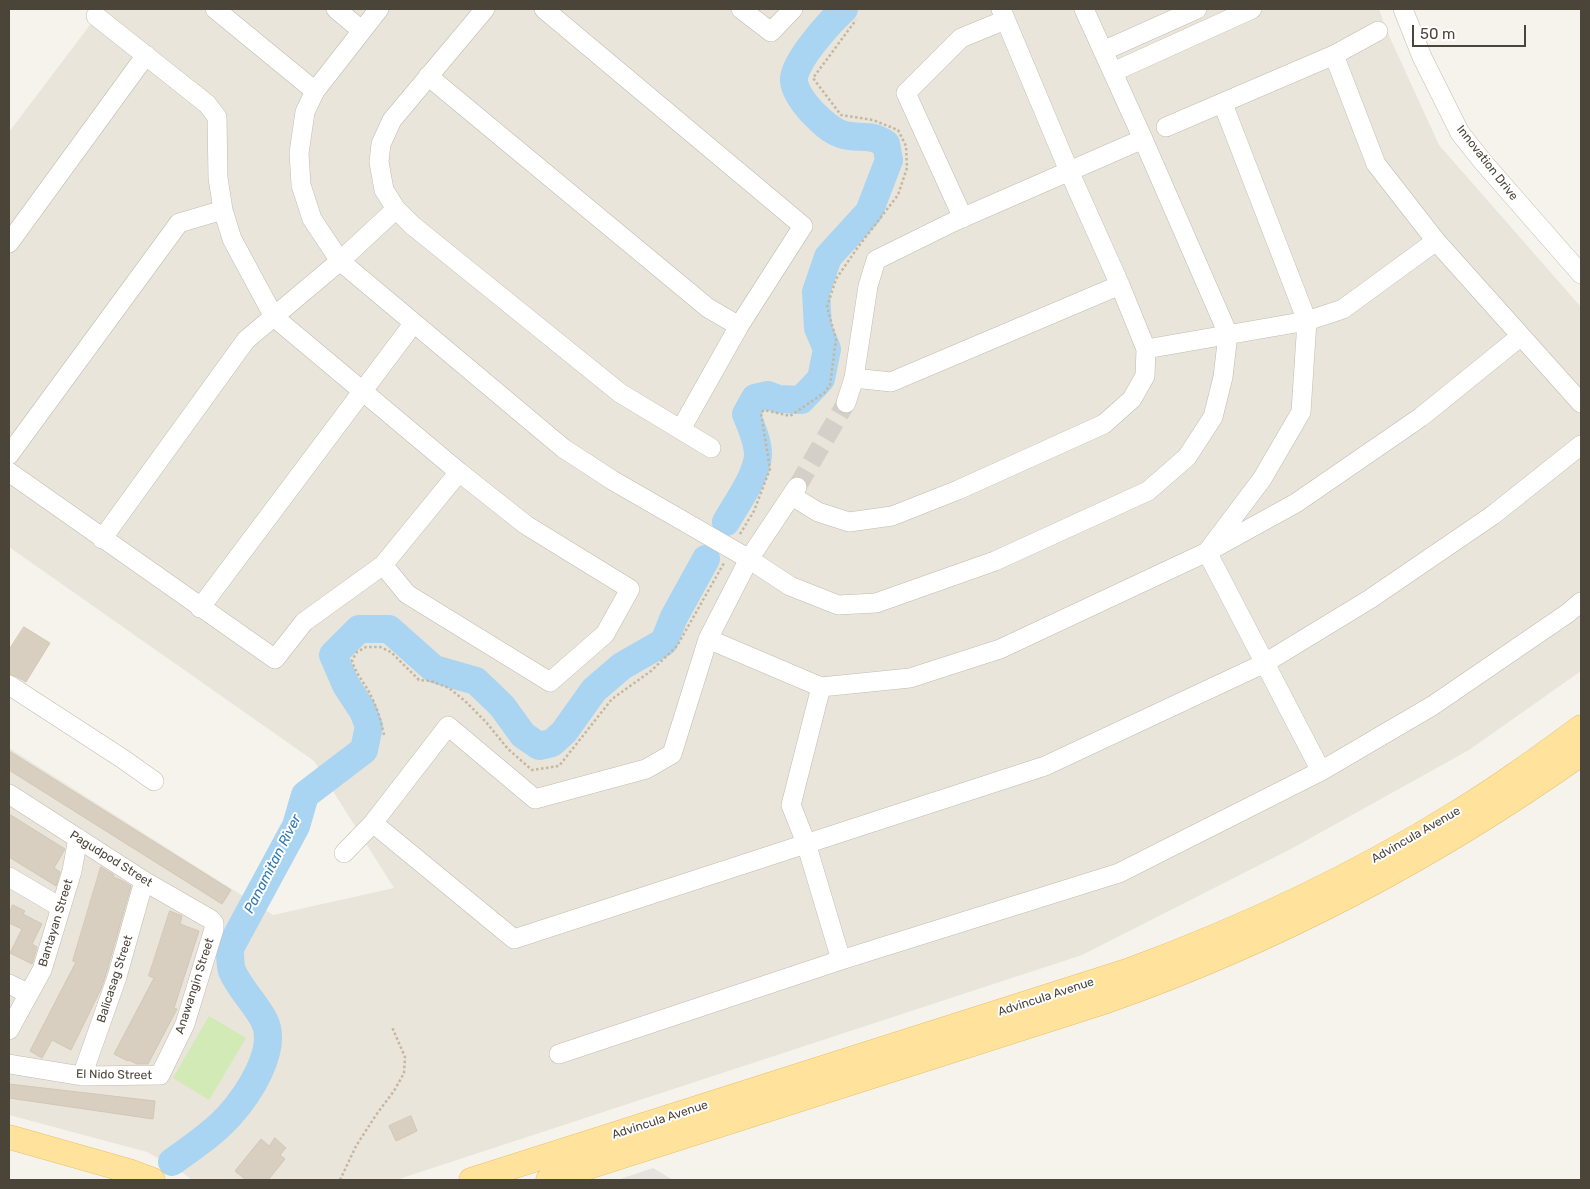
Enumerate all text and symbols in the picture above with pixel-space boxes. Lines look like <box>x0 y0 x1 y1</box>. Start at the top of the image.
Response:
scale bar <box>1415 15 1529 47</box>
text: 50 m <box>1420 25 1455 43</box>
street label: Innovation Drive <box>1453 123 1521 203</box>
street label: Advincula Avenue <box>1369 804 1463 866</box>
water label: Panamitan River <box>241 812 305 916</box>
street label: Pagudpod Street <box>67 828 155 890</box>
street label: Bantayan Street <box>36 877 76 969</box>
street label: Balicasag Street <box>94 933 136 1025</box>
street label: Anawangin Street <box>173 936 217 1036</box>
street label: Advincula Avenue <box>996 975 1096 1019</box>
street label: El Nido Street <box>76 1067 152 1083</box>
street label: Advincula Avenue <box>610 1098 710 1142</box>

